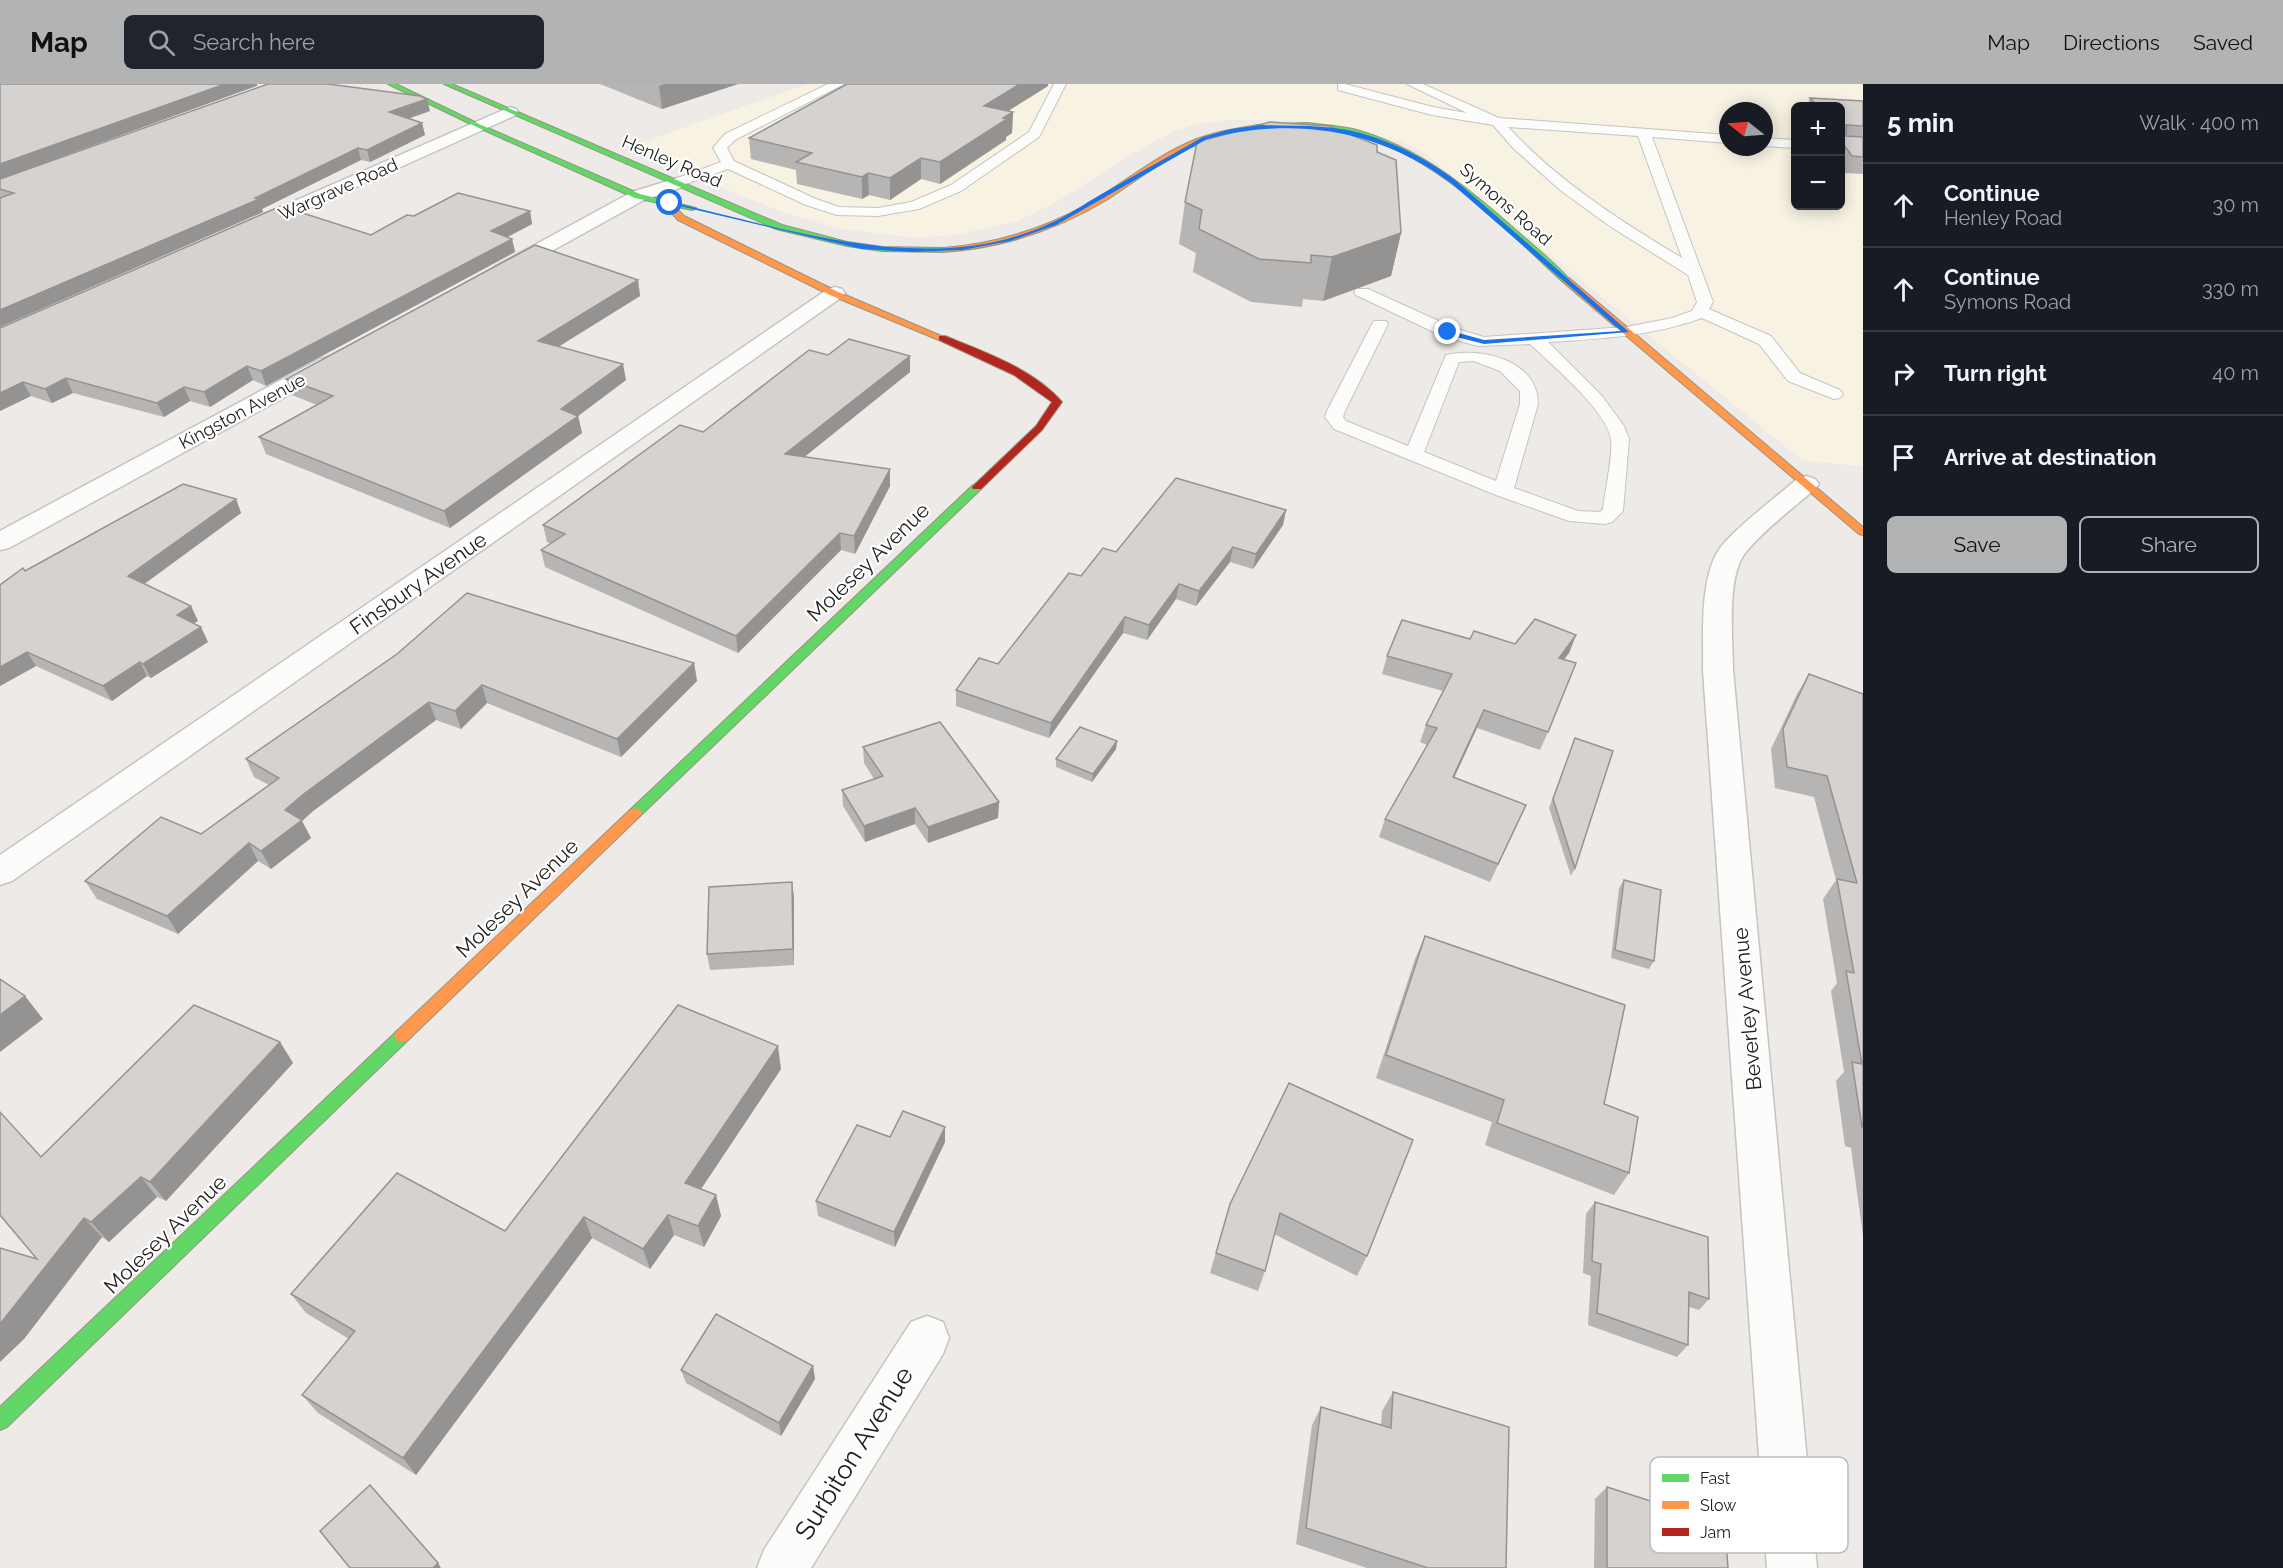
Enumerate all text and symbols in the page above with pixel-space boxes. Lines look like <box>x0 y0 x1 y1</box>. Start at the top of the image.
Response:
search box <box>124 15 544 69</box>
text: Map <box>30 26 88 59</box>
icon: search <box>145 26 178 59</box>
text: Search here <box>193 29 315 55</box>
text: Map <box>1987 30 2030 55</box>
text: Directions <box>2063 30 2160 55</box>
text: Saved <box>2193 30 2253 55</box>
north arrow <box>1719 102 1773 156</box>
map controls <box>1791 102 1845 210</box>
button: + <box>1791 102 1845 156</box>
text: 5 min <box>1887 108 1954 138</box>
text: Walk · 400 m <box>2139 111 2259 135</box>
street label: Henley Road <box>619 131 725 191</box>
street label: Wargrave Road <box>275 153 401 225</box>
button: − <box>1791 156 1845 210</box>
street label: Symons Road <box>1456 158 1556 250</box>
text: Continue <box>1944 180 2040 206</box>
route start <box>656 189 682 215</box>
icon: ahead <box>1887 189 1920 222</box>
text: 30 m <box>2213 193 2259 217</box>
text: Henley Road <box>1944 206 2062 230</box>
text: Continue <box>1944 264 2040 290</box>
icon: ahead <box>1887 273 1920 306</box>
text: 330 m <box>2202 277 2259 301</box>
text: Symons Road <box>1944 290 2071 314</box>
route end <box>1434 318 1460 344</box>
icon: right <box>1887 357 1920 390</box>
text: Turn right <box>1944 360 2047 386</box>
text: 40 m <box>2212 361 2259 385</box>
street label: Kingston Avenue <box>175 369 309 453</box>
icon: arrive <box>1887 441 1920 474</box>
text: Arrive at destination <box>1944 444 2157 470</box>
street label: Molesey Avenue <box>802 497 934 627</box>
button: Save <box>1887 516 2067 573</box>
button: Share <box>2079 516 2259 573</box>
street label: Finsbury Avenue <box>345 526 491 640</box>
street label: Molesey Avenue <box>451 833 583 963</box>
street label: Beverley Avenue <box>1727 926 1767 1092</box>
street label: Molesey Avenue <box>99 1169 231 1299</box>
street label: Surbiton Avenue <box>789 1361 919 1545</box>
legend <box>1650 1457 1848 1553</box>
text: Fast <box>1700 1469 1731 1488</box>
text: Slow <box>1700 1496 1736 1515</box>
text: Jam <box>1700 1523 1731 1542</box>

